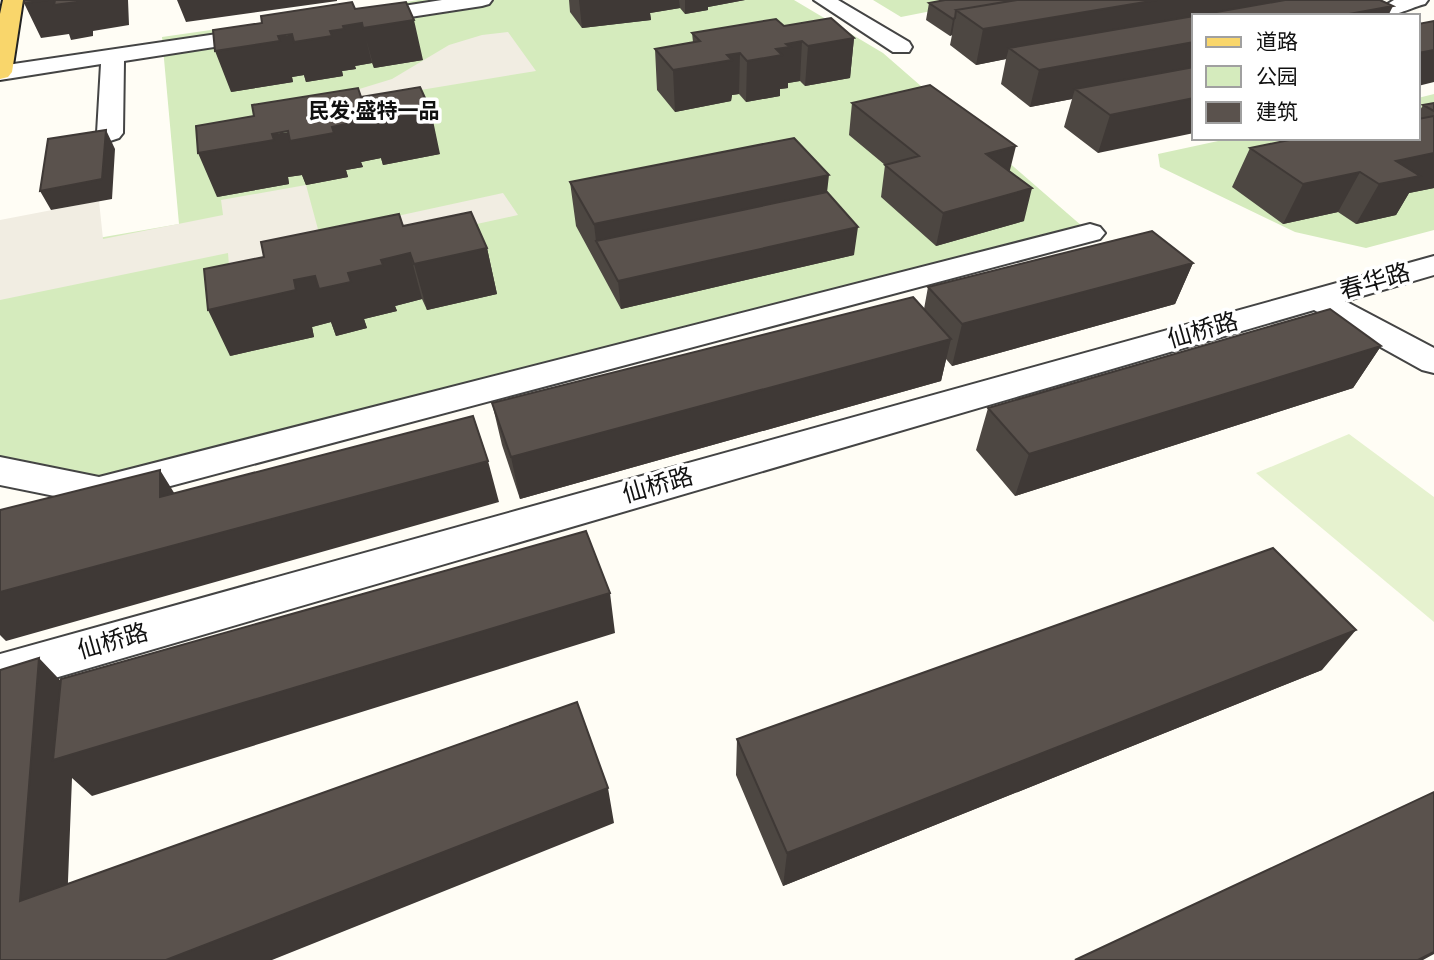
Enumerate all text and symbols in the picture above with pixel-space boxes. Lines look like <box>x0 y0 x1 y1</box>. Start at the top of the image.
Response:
legend <box>1192 14 1420 140</box>
text: 道路 <box>1256 27 1298 59</box>
text: 公园 <box>1256 62 1298 94</box>
district label: 民发·盛特一品 <box>308 96 440 128</box>
text: 建筑 <box>1256 97 1298 129</box>
street label: 春华路 <box>1335 255 1415 309</box>
street label: 仙桥路 <box>1163 304 1243 358</box>
street label: 仙桥路 <box>618 459 698 513</box>
street label: 仙桥路 <box>73 615 153 669</box>

